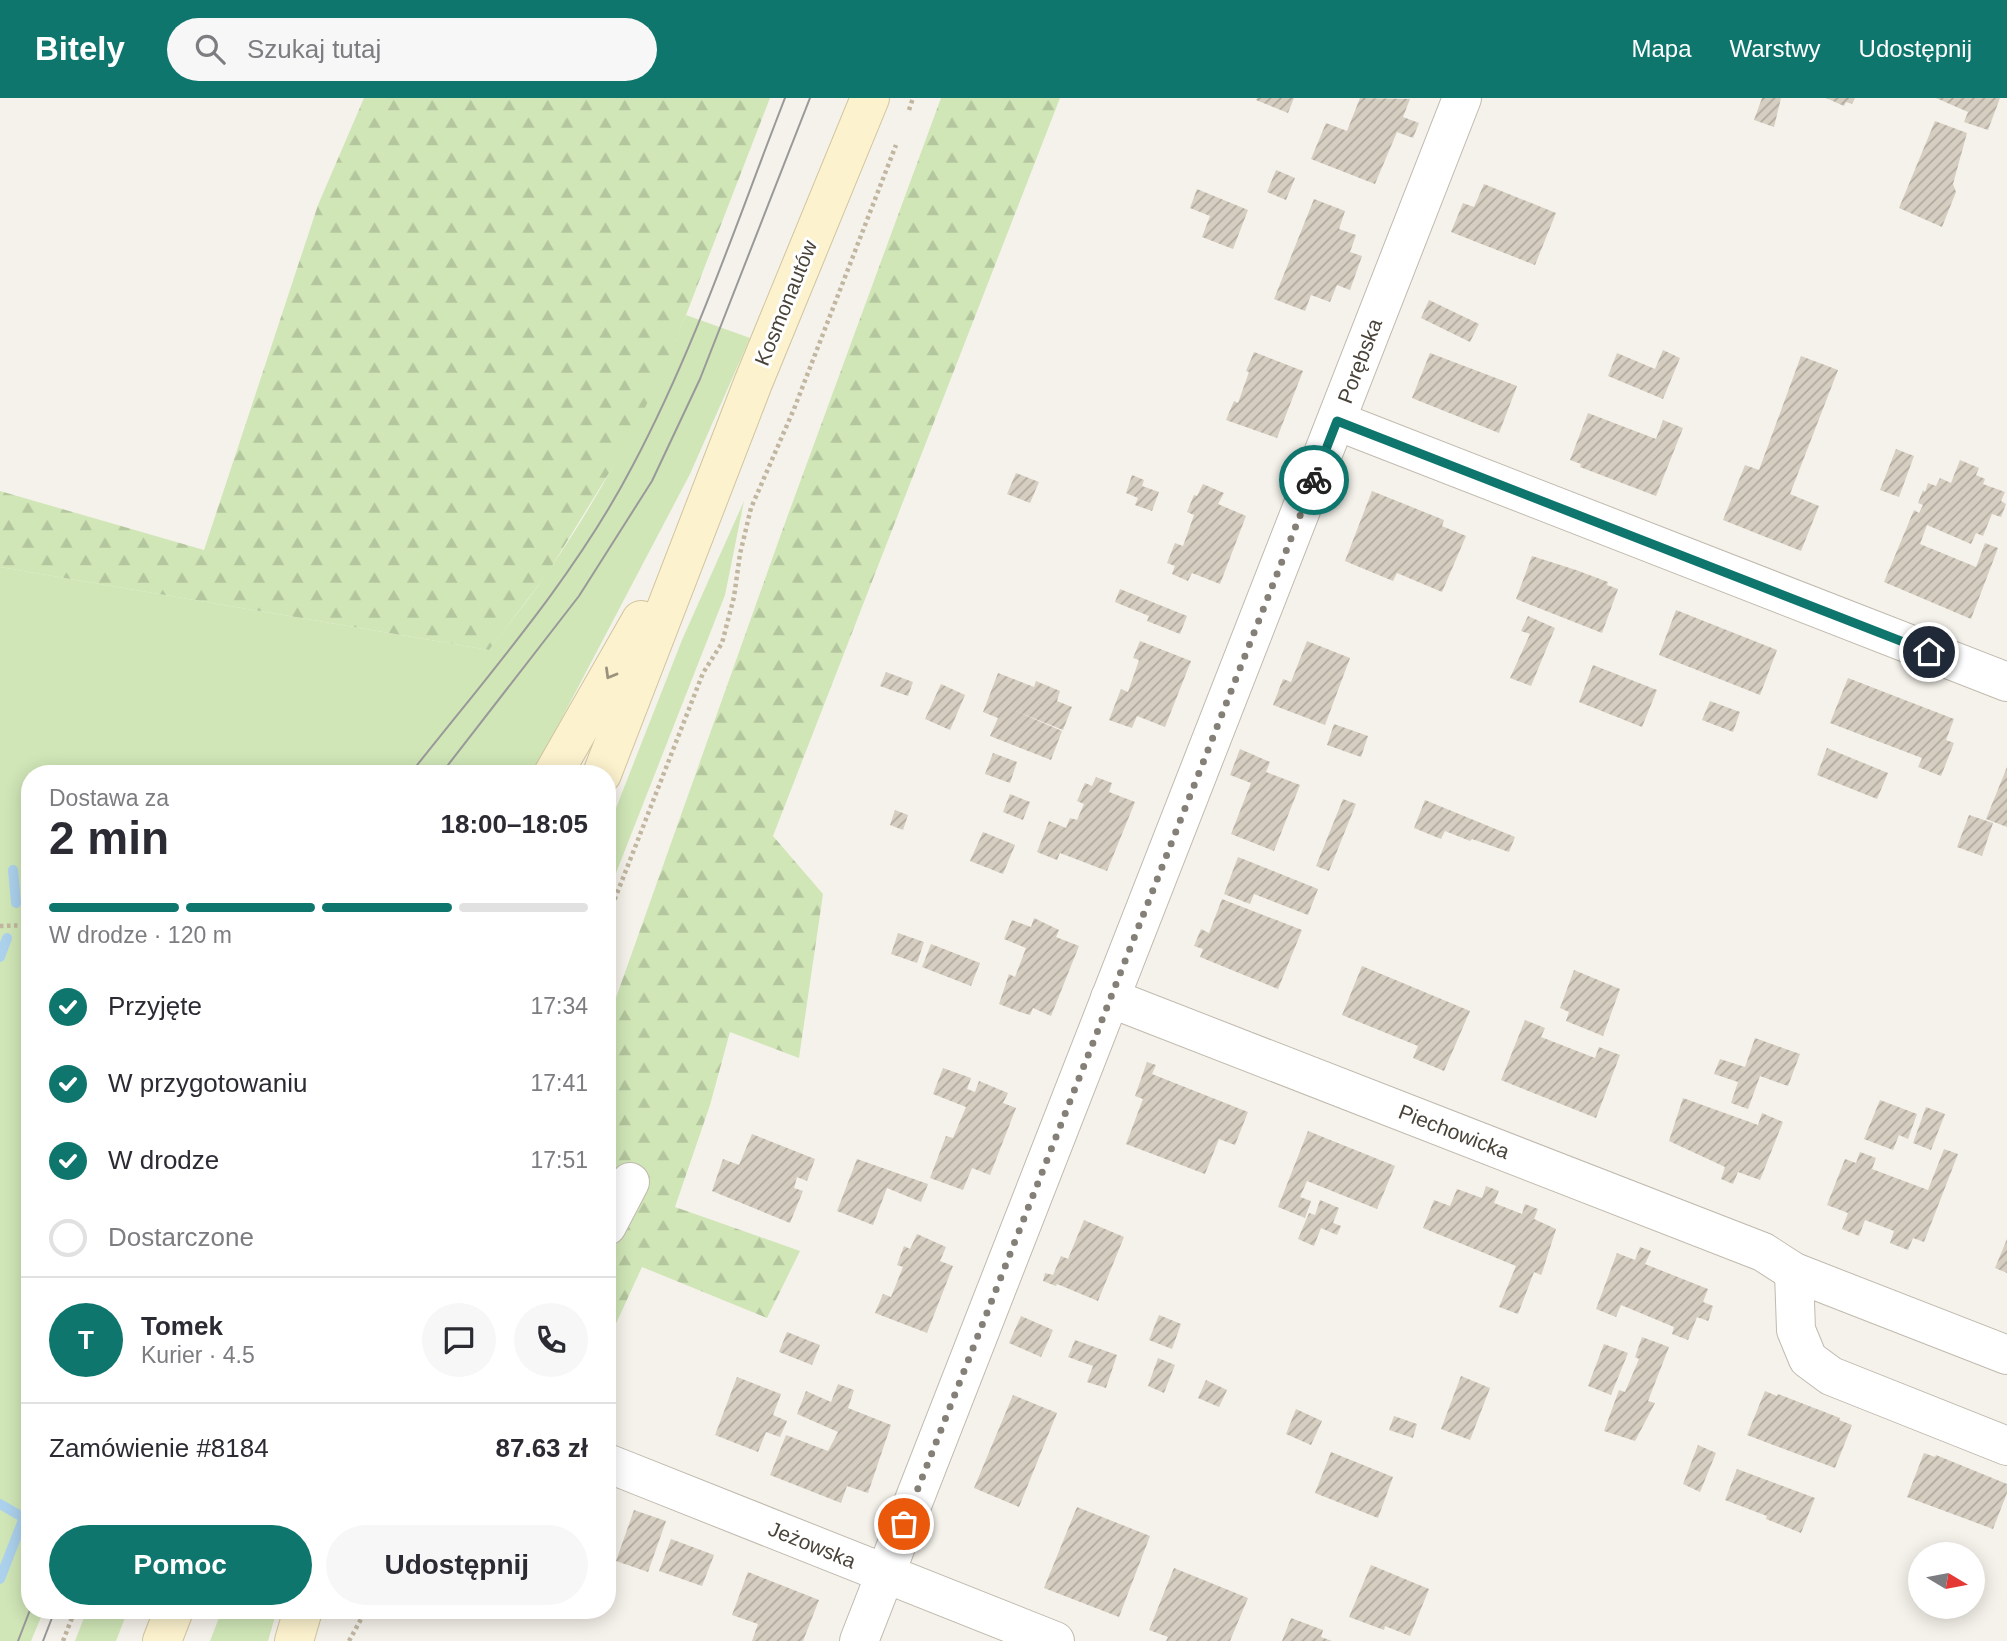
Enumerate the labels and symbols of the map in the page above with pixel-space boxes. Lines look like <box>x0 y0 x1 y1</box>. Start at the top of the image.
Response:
street label: Kosmonautów <box>750 236 821 369</box>
street label: Porębska <box>1333 315 1386 406</box>
courier <box>1279 445 1349 515</box>
pin <box>1899 622 1959 682</box>
one-way arrow <box>605 667 618 680</box>
street label: Piechowicka <box>1396 1100 1513 1163</box>
pin <box>874 1494 934 1554</box>
street label: Jeżowska <box>765 1517 860 1573</box>
north arrow <box>1908 1542 1984 1619</box>

